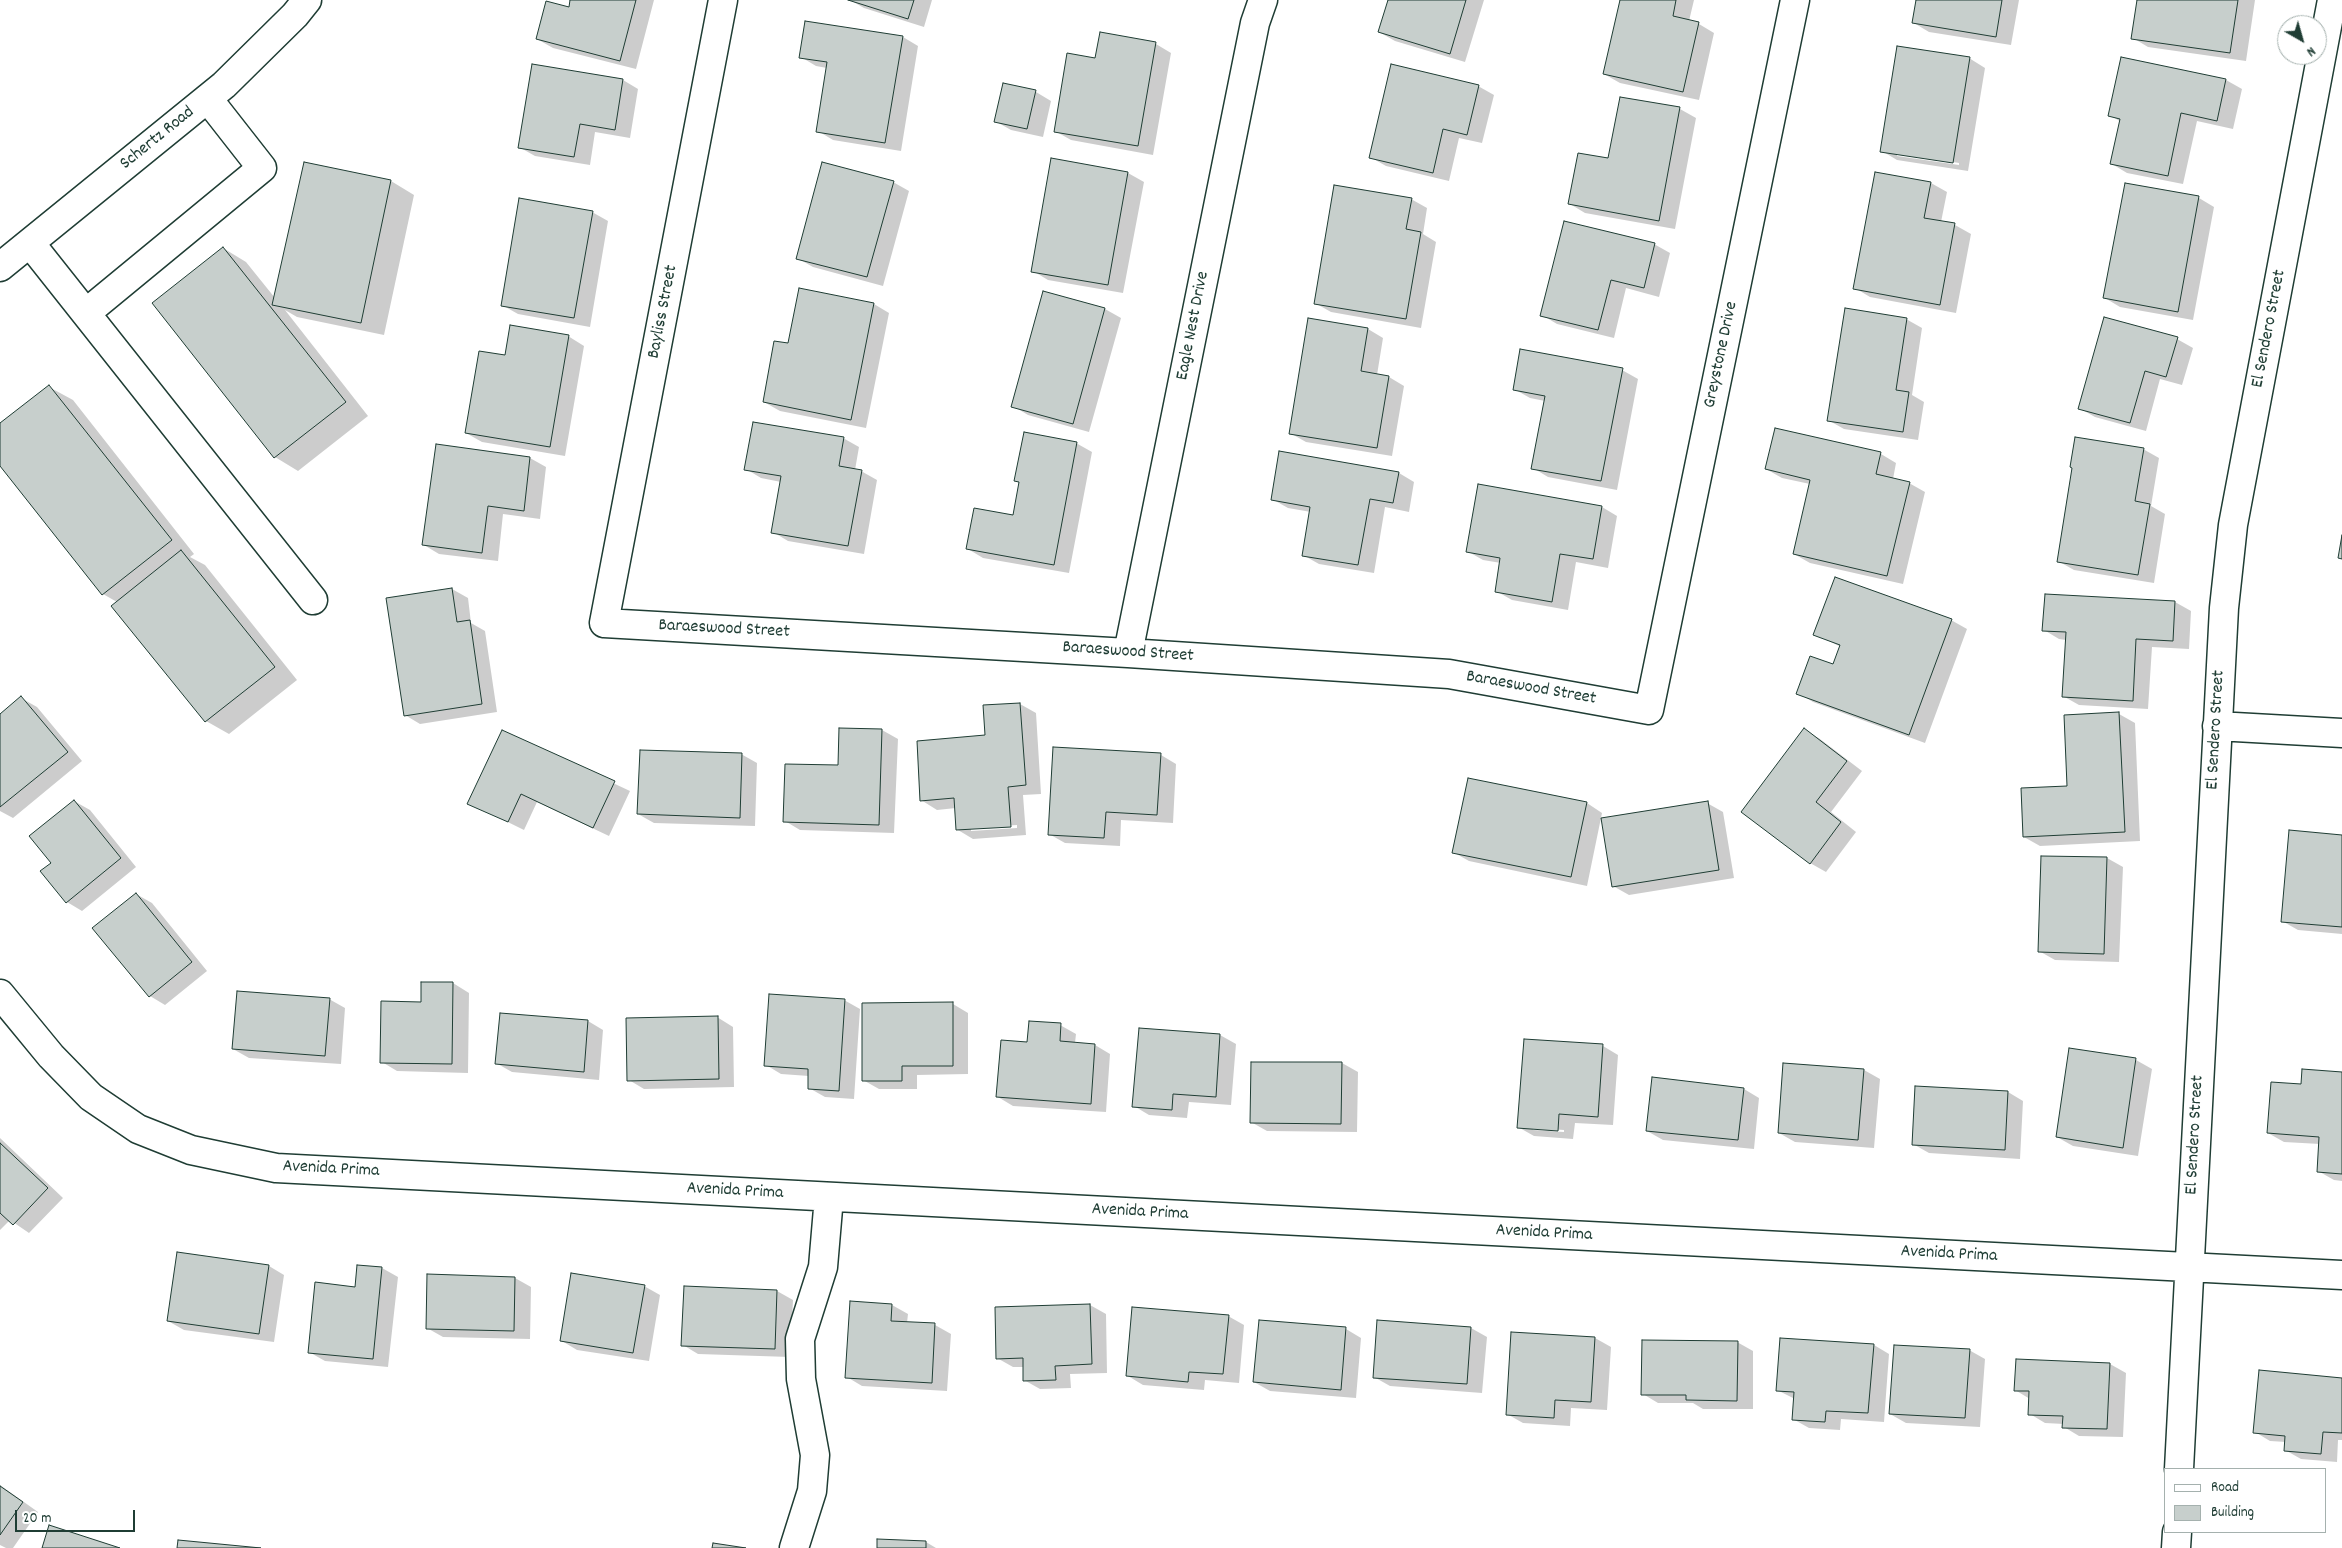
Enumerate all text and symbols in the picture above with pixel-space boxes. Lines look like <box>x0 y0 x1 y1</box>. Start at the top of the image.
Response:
north arrow <box>2277 15 2327 65</box>
text: N <box>2302 41 2320 61</box>
street label: Schertz Road <box>117 103 199 175</box>
street label: Bayliss Street <box>644 263 684 361</box>
street label: El Sendero Street <box>2248 268 2292 390</box>
street label: Eagle Nest Drive <box>1173 270 1215 382</box>
street label: Greystone Drive <box>1700 300 1744 410</box>
street label: Baraeswood Street <box>658 616 790 644</box>
street label: Baraeswood Street <box>1062 638 1194 668</box>
street label: Baraeswood Street <box>1464 667 1598 711</box>
street label: El Sendero Street <box>2203 670 2231 790</box>
street label: El Sendero Street <box>2182 1075 2210 1195</box>
street label: Avenida Prima <box>282 1157 380 1183</box>
street label: Avenida Prima <box>686 1179 784 1205</box>
street label: Avenida Prima <box>1091 1200 1189 1226</box>
street label: Avenida Prima <box>1495 1221 1593 1247</box>
street label: Avenida Prima <box>1900 1242 1998 1268</box>
legend <box>2164 1468 2327 1533</box>
text: Road <box>2211 1477 2239 1499</box>
scale bar <box>18 1500 138 1532</box>
text: Building <box>2211 1502 2254 1524</box>
text: 20 m <box>23 1508 51 1530</box>

